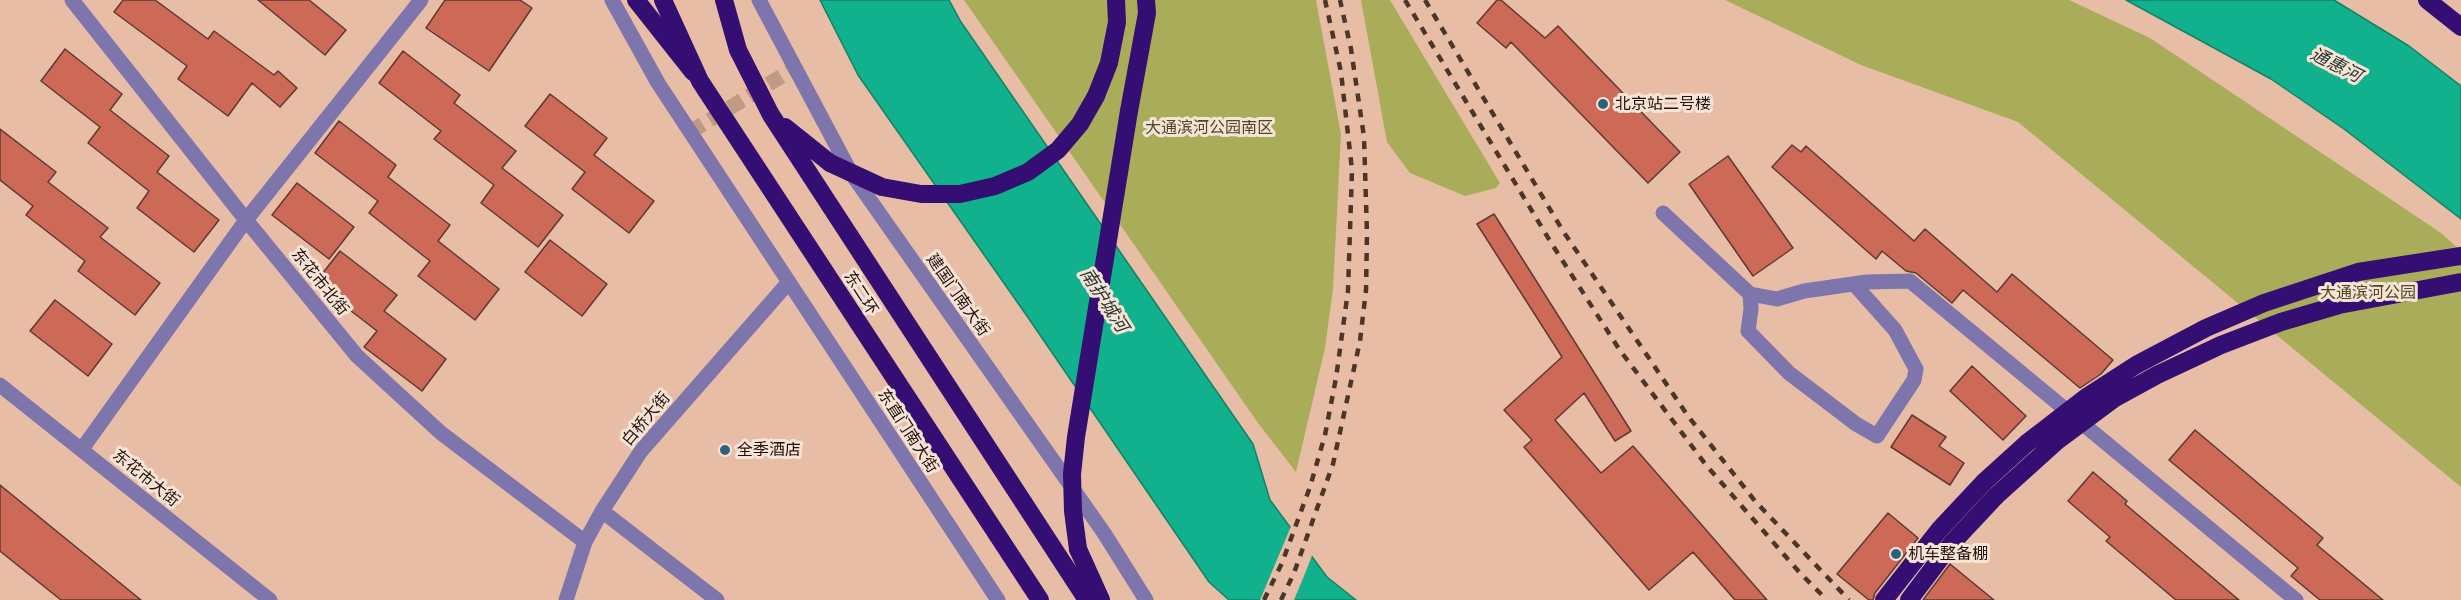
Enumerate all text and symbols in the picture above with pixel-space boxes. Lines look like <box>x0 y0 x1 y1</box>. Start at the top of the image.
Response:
water label: 通惠河 <box>2307 43 2365 87</box>
place label: 北京站二号楼 <box>1615 94 1711 114</box>
marker: 北京站二号楼 <box>1596 97 1610 111</box>
park label: 大通滨河公园南区 <box>1145 118 1273 138</box>
street label: 东花市北街 <box>287 245 353 319</box>
street label: 建国门南大街 <box>923 250 993 340</box>
water label: 南护城河 <box>1075 264 1133 336</box>
street label: 东二环 <box>840 268 882 318</box>
park label: 大通滨河公园 <box>2320 283 2416 303</box>
street label: 东直门南大街 <box>874 386 942 476</box>
street label: 白桥大街 <box>618 388 674 450</box>
place label: 全季酒店 <box>737 440 801 460</box>
marker: 全季酒店 <box>718 443 732 457</box>
street label: 东花市大街 <box>109 445 183 511</box>
place label: 机车整备棚 <box>1908 544 1988 564</box>
marker: 机车整备棚 <box>1889 547 1903 561</box>

